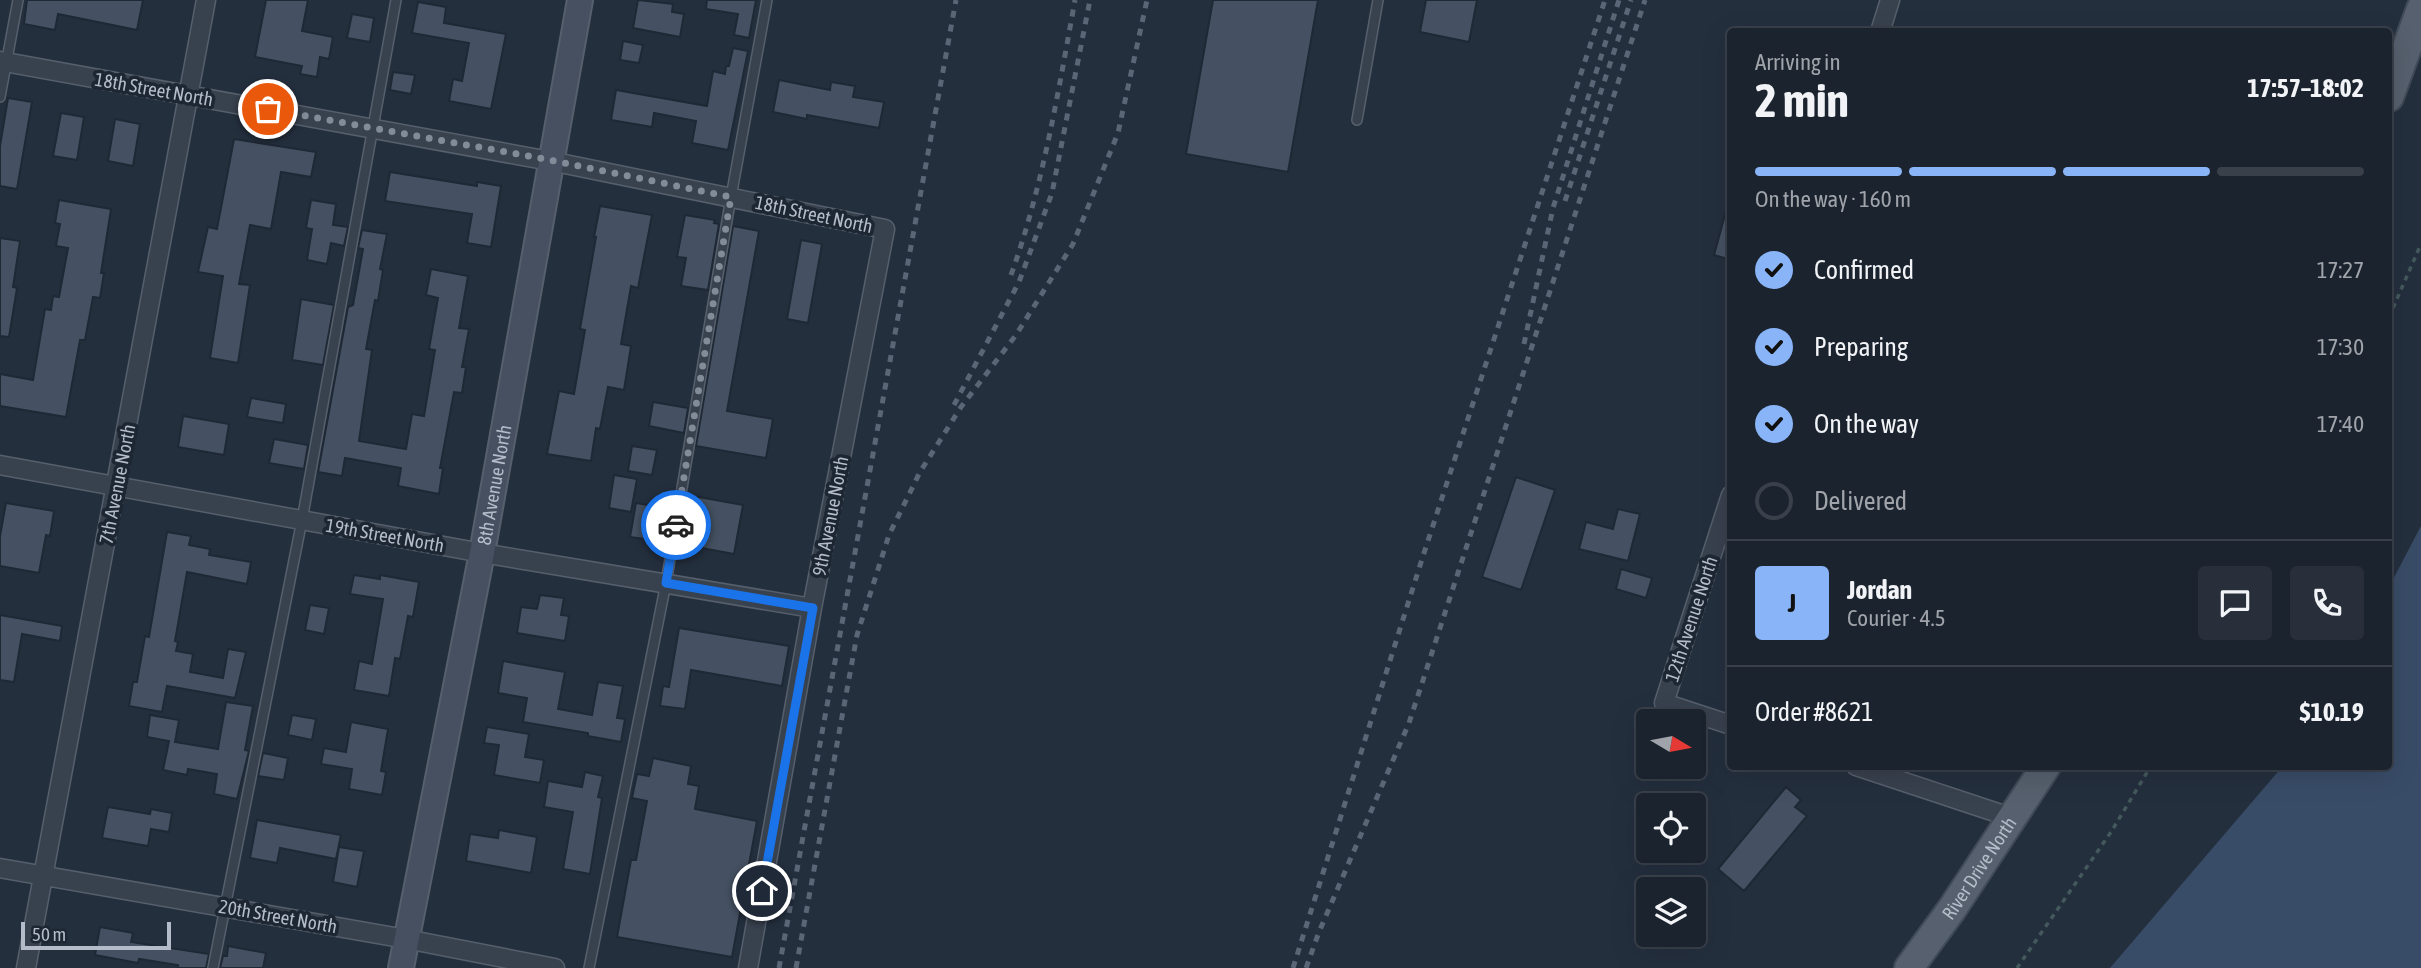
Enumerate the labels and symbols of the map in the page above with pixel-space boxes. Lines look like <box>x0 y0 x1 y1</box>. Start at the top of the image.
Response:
street label: 18th Street North <box>93 68 215 110</box>
pin <box>238 79 298 139</box>
street label: 18th Street North <box>753 191 875 237</box>
street label: 7th Avenue North <box>95 422 139 546</box>
street label: 8th Avenue North <box>473 423 516 547</box>
street label: 9th Avenue North <box>808 454 852 578</box>
courier <box>641 490 711 560</box>
street label: 19th Street North <box>324 514 446 556</box>
street label: 12th Avenue North <box>1660 553 1722 685</box>
north arrow <box>1636 709 1706 779</box>
street label: River Drive North <box>1937 813 2021 924</box>
pin <box>732 861 792 921</box>
street label: 20th Street North <box>217 895 339 937</box>
scale bar <box>21 919 172 951</box>

